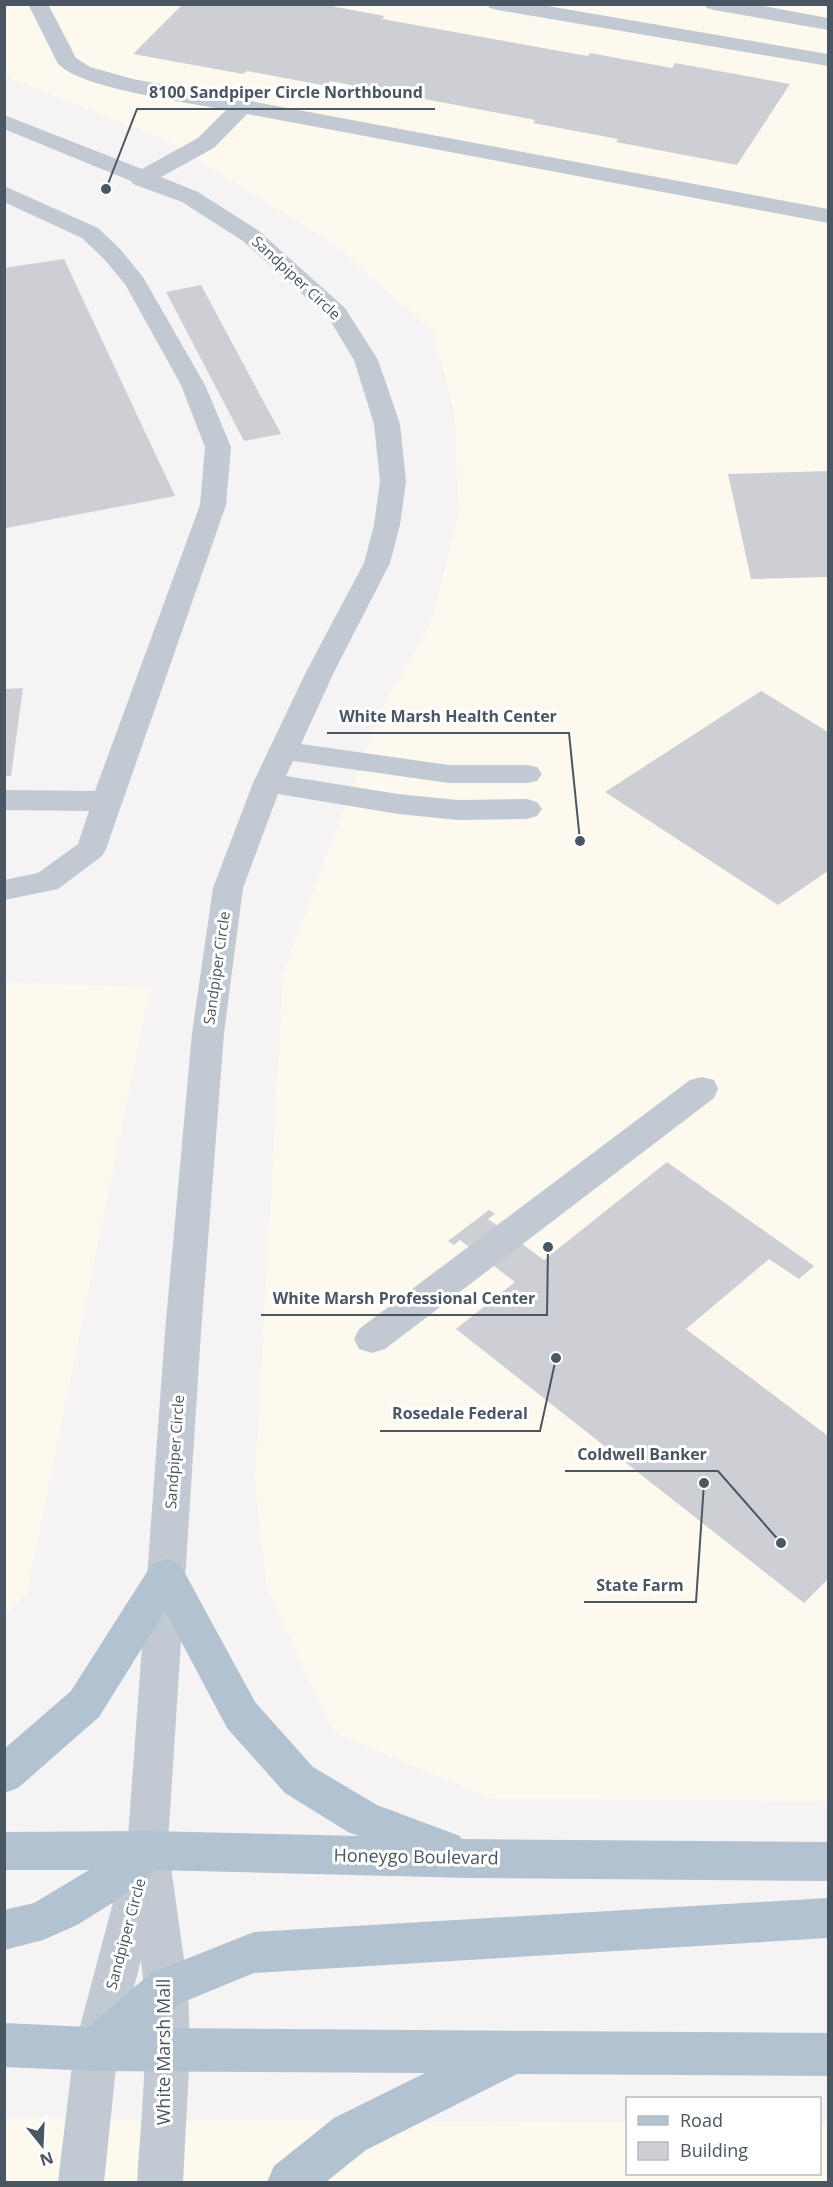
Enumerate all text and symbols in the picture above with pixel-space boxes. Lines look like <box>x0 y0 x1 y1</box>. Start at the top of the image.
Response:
callout: 8100 Sandpiper Circle Northbound <box>137 75 435 109</box>
text: 8100 Sandpiper Circle Northbound <box>149 81 423 103</box>
street label: Sandpiper Circle <box>248 231 345 324</box>
callout: White Marsh Health Center <box>327 699 569 733</box>
text: White Marsh Health Center <box>339 705 557 727</box>
street label: Sandpiper Circle <box>198 910 234 1026</box>
callout: White Marsh Professional Center <box>261 1281 547 1315</box>
text: White Marsh Professional Center <box>273 1287 535 1309</box>
street label: Sandpiper Circle <box>160 1394 188 1510</box>
callout: Rosedale Federal <box>380 1397 540 1431</box>
text: Rosedale Federal <box>392 1402 528 1424</box>
callout: Coldwell Banker <box>565 1437 718 1471</box>
text: Coldwell Banker <box>577 1443 707 1465</box>
callout: State Farm <box>584 1568 696 1602</box>
text: State Farm <box>596 1574 684 1596</box>
street label: Honeygo Boulevard <box>333 1843 499 1869</box>
street label: Sandpiper Circle <box>101 1876 149 1992</box>
street label: White Marsh Mall <box>151 1979 175 2125</box>
legend <box>626 2097 821 2175</box>
text: Road <box>680 2108 723 2132</box>
north arrow <box>12 2115 72 2175</box>
text: Building <box>680 2138 748 2162</box>
text: N <box>37 2147 56 2172</box>

